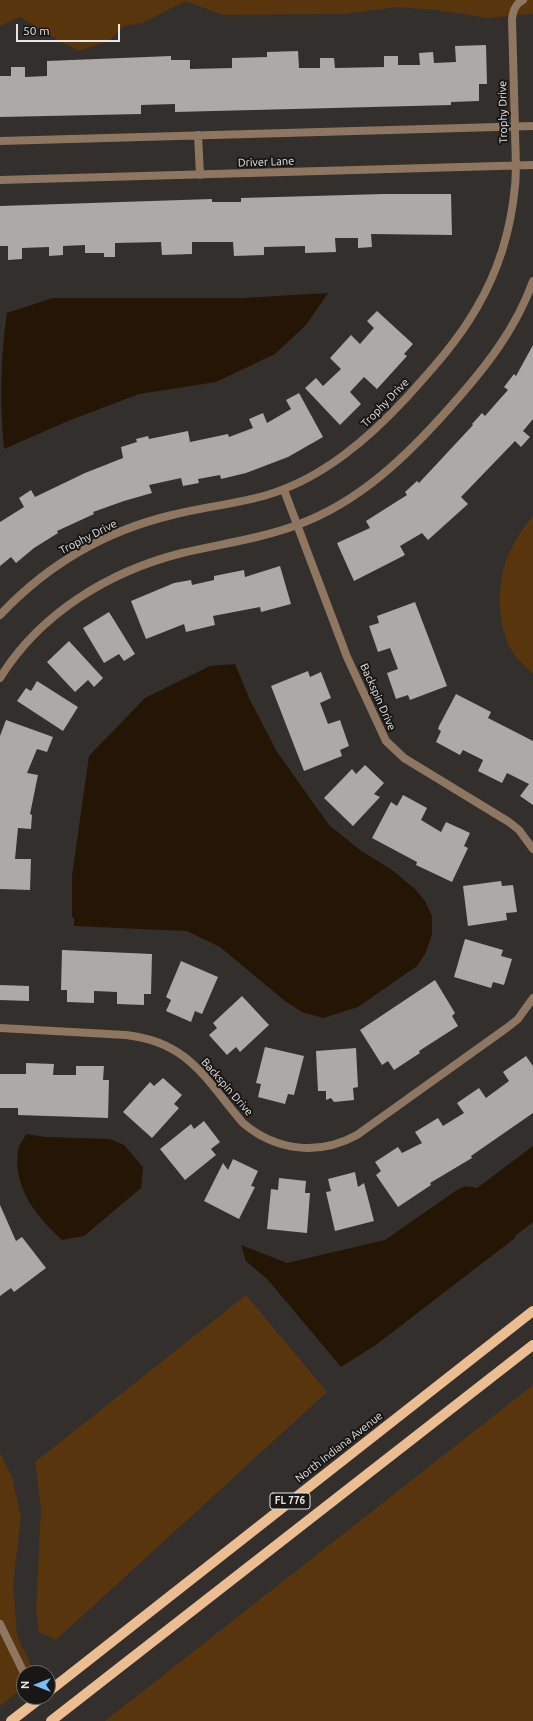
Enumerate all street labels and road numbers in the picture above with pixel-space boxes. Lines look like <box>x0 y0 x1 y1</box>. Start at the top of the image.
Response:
street label: Trophy Drive <box>496 81 510 143</box>
street label: Driver Lane <box>238 154 294 170</box>
street label: Trophy Drive <box>358 376 412 430</box>
street label: Trophy Drive <box>57 517 119 557</box>
street label: Backspin Drive <box>357 661 399 733</box>
street label: Backspin Drive <box>198 1056 256 1118</box>
street label: North Indiana Avenue <box>293 1409 385 1485</box>
road number: FL 776 <box>270 1493 310 1509</box>

